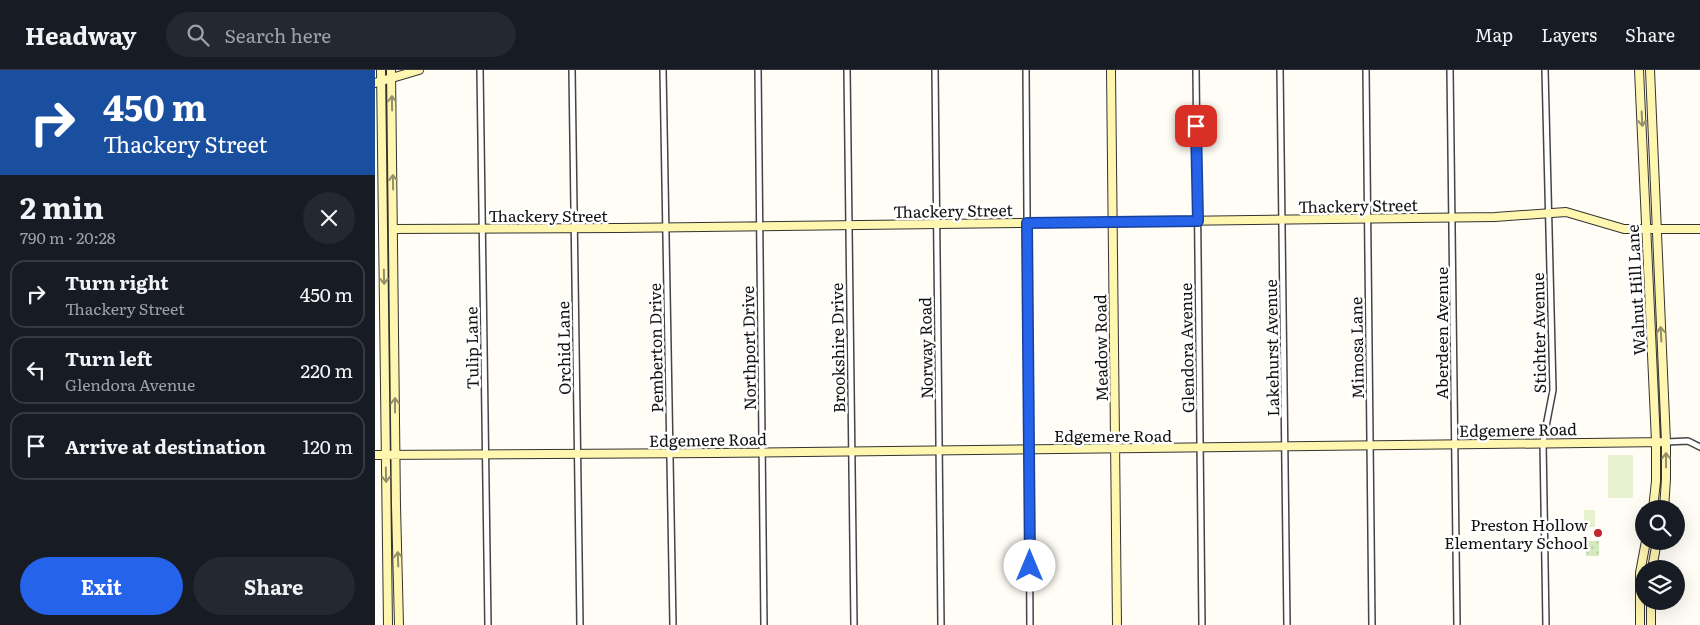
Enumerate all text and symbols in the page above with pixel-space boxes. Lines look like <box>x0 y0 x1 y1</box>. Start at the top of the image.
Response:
search box <box>166 12 516 57</box>
text: Headway <box>25 17 136 52</box>
icon: search <box>184 21 212 49</box>
text: Search here <box>224 21 331 49</box>
text: Map <box>1475 21 1513 48</box>
text: Layers <box>1541 21 1597 48</box>
text: Share <box>1625 21 1675 48</box>
text: 450 m <box>103 80 207 132</box>
icon: right <box>20 90 85 155</box>
one-way arrow <box>387 95 397 112</box>
pin <box>1175 105 1217 147</box>
one-way arrow <box>1637 110 1646 126</box>
icon: arrive <box>1182 112 1210 140</box>
text: Thackery Street <box>103 127 268 160</box>
one-way arrow <box>388 174 398 190</box>
text: 2 min <box>20 184 104 228</box>
button: close <box>303 192 355 244</box>
street label: Thackery Street <box>1298 192 1419 218</box>
street label: Thackery Street <box>893 197 1014 223</box>
street label: Thackery Street <box>488 203 608 227</box>
street label: Walnut Hill Lane <box>1620 224 1650 356</box>
text: 790 m · 20:28 <box>20 225 116 249</box>
street label: Aberdeen Avenue <box>1429 267 1453 399</box>
text: Turn right <box>65 268 169 296</box>
one-way arrow <box>379 268 389 285</box>
street label: Stichter Avenue <box>1525 272 1551 394</box>
street label: Lakehurst Avenue <box>1258 279 1284 417</box>
icon: right <box>22 280 50 308</box>
text: 450 m <box>300 280 353 308</box>
street label: Pemberton Drive <box>642 283 668 413</box>
street label: Brookshire Drive <box>824 283 850 413</box>
street label: Glendora Avenue <box>1173 283 1199 413</box>
street label: Northport Drive <box>735 286 761 410</box>
street label: Meadow Road <box>1087 294 1113 402</box>
text: Thackery Street <box>65 296 185 320</box>
street label: Norway Road <box>912 297 938 399</box>
street label: Mimosa Lane <box>1343 297 1369 399</box>
street label: Orchid Lane <box>550 301 576 395</box>
street label: Tulip Lane <box>458 306 484 390</box>
one-way arrow <box>1657 326 1666 342</box>
text: Turn left <box>65 344 152 372</box>
icon: left <box>22 356 50 384</box>
text: 220 m <box>301 356 353 384</box>
text: Glendora Avenue <box>65 372 195 396</box>
one-way arrow <box>390 397 400 414</box>
street label: Edgemere Road <box>1459 416 1577 442</box>
street label: Edgemere Road <box>1054 423 1172 447</box>
street label: Edgemere Road <box>649 426 767 452</box>
icon: arrive <box>22 432 50 460</box>
text: Arrive at destination <box>65 432 266 460</box>
text: 120 m <box>302 432 353 460</box>
one-way arrow <box>1661 452 1671 468</box>
one-way arrow <box>382 466 391 482</box>
map controls <box>1635 500 1685 610</box>
button: search <box>1635 500 1685 550</box>
place label: Preston Hollow Elementary School <box>1444 512 1588 554</box>
marker: Preston Hollow Elementary School <box>1592 527 1604 539</box>
position arrow <box>1003 539 1055 591</box>
one-way arrow <box>393 551 403 568</box>
button: Exit <box>20 557 183 615</box>
button: Share <box>193 557 355 615</box>
button: layers <box>1635 560 1685 610</box>

